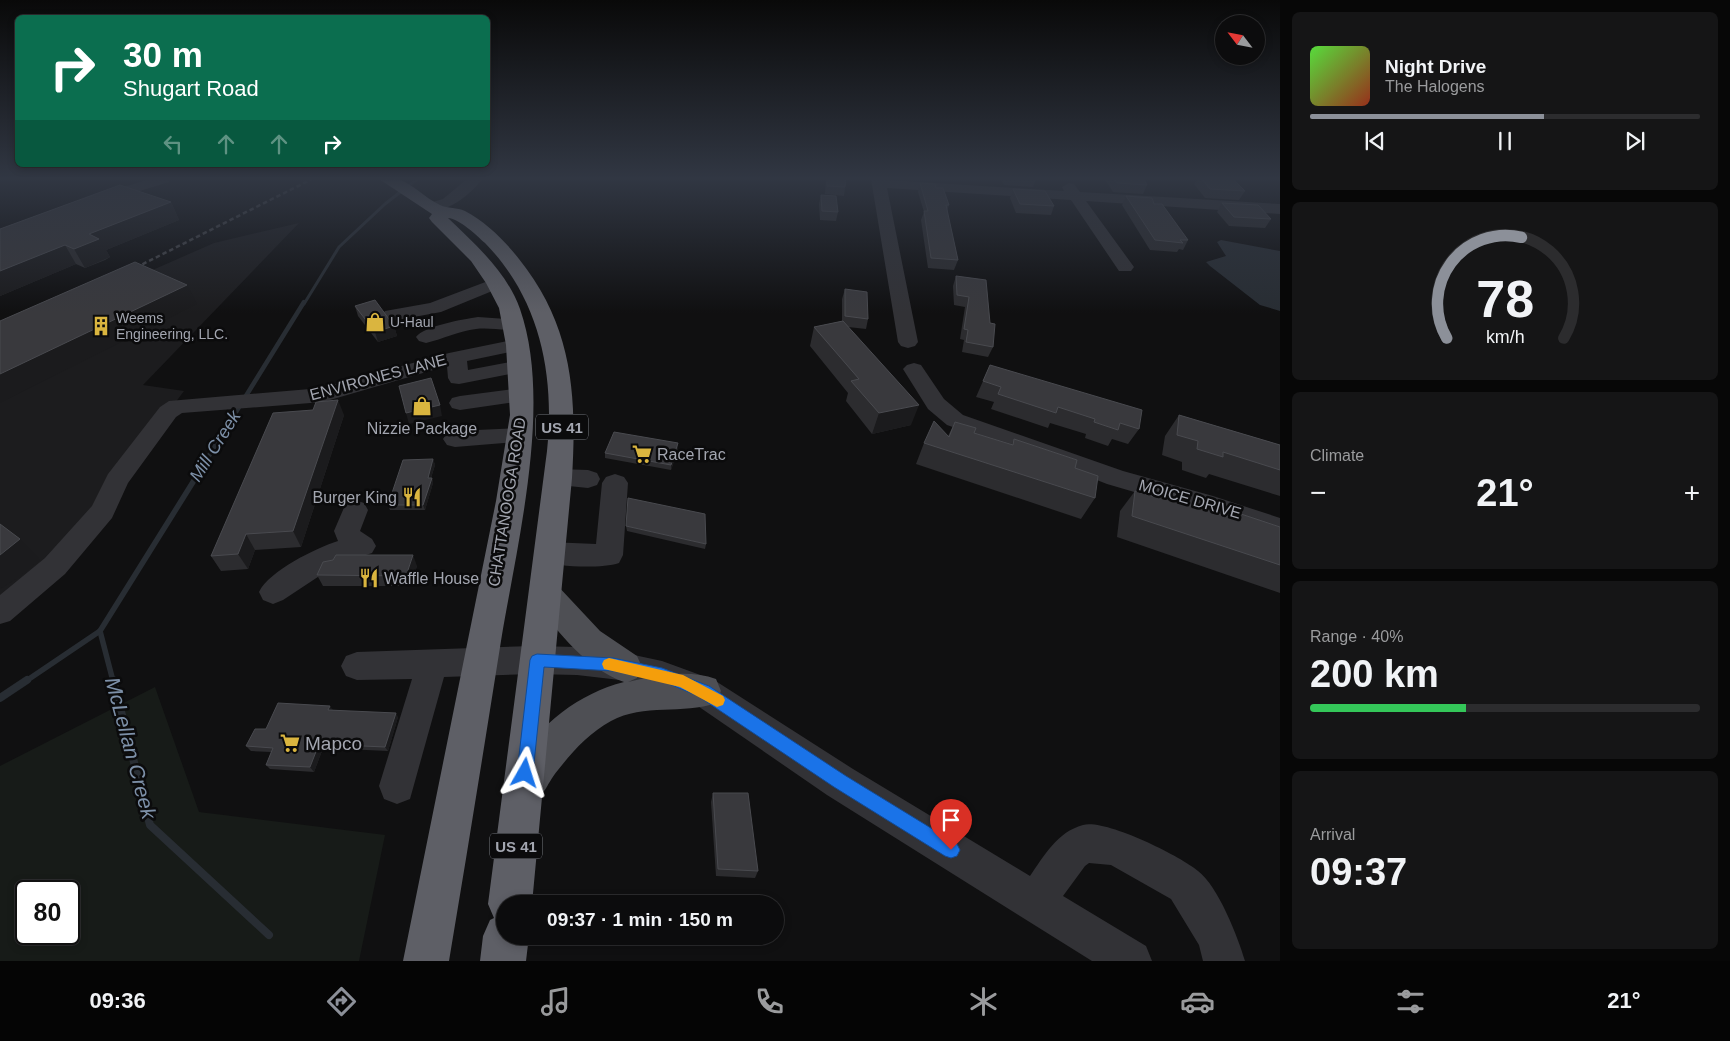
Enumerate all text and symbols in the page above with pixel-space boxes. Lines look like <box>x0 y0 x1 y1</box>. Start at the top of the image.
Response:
north arrow <box>1215 15 1265 65</box>
map controls <box>1215 15 1265 65</box>
icon: right <box>40 35 105 100</box>
text: 30 m <box>123 35 203 74</box>
text: Night Drive <box>1385 56 1486 77</box>
text: Shugart Road <box>123 76 259 101</box>
text: The Halogens <box>1385 78 1485 95</box>
icon: previous <box>1361 127 1389 155</box>
icon: pause <box>1491 127 1519 155</box>
icon: next <box>1621 127 1649 155</box>
icon: left <box>159 130 187 158</box>
icon: ahead <box>212 130 240 158</box>
icon: ahead <box>265 130 293 158</box>
icon: right <box>318 130 346 158</box>
text: 78 <box>1476 270 1534 328</box>
place label: Weems Engineering, LLC. <box>116 310 228 342</box>
shop icon: U-Haul <box>364 311 386 333</box>
place label: U-Haul <box>390 314 434 330</box>
building icon: Weems Engineering, LLC. <box>90 315 112 337</box>
text: km/h <box>1486 327 1524 347</box>
street label: ENVIRONES LANE <box>308 351 448 403</box>
shop icon: Nizzie Package <box>411 395 433 417</box>
water label: Mill Creek <box>185 406 245 485</box>
road number: US 41 <box>536 414 588 440</box>
street label: CHATTANOOGA ROAD <box>485 416 529 588</box>
place label: Nizzie Package <box>367 420 477 437</box>
supermarket icon: RaceTrac <box>631 443 653 465</box>
place label: RaceTrac <box>657 446 726 463</box>
text: Climate <box>1310 447 1364 464</box>
text: 21° <box>1476 472 1534 514</box>
street label: MOICE DRIVE <box>1137 476 1243 522</box>
text: − <box>1310 477 1326 508</box>
text: + <box>1684 477 1700 508</box>
restaurant icon: Burger King <box>401 486 423 508</box>
place label: Burger King <box>313 489 397 506</box>
restaurant icon: Waffle House <box>358 567 380 589</box>
place label: Waffle House <box>384 570 479 587</box>
text: Range · 40% <box>1310 628 1403 645</box>
text: 200 km <box>1310 653 1439 695</box>
water label: McLellan Creek <box>101 675 161 823</box>
supermarket icon: Mapco <box>279 732 301 754</box>
place label: Mapco <box>305 733 362 754</box>
position arrow <box>498 746 550 798</box>
pin <box>930 799 972 850</box>
icon: arrive <box>937 806 965 834</box>
text: Arrival <box>1310 826 1355 843</box>
road number: US 41 <box>490 834 542 858</box>
text: 09:37 <box>1310 851 1407 893</box>
speed limit sign: 80 <box>15 880 80 945</box>
text: 09:37 · 1 min · 150 m <box>547 909 733 930</box>
icon: directions <box>324 984 359 1019</box>
icon: music <box>538 984 573 1019</box>
icon: phone <box>752 984 787 1019</box>
icon: climate <box>966 984 1001 1019</box>
icon: car <box>1180 984 1215 1019</box>
icon: filters <box>1393 984 1428 1019</box>
text: 09:36 <box>89 988 146 1013</box>
text: 21° <box>1607 988 1641 1013</box>

